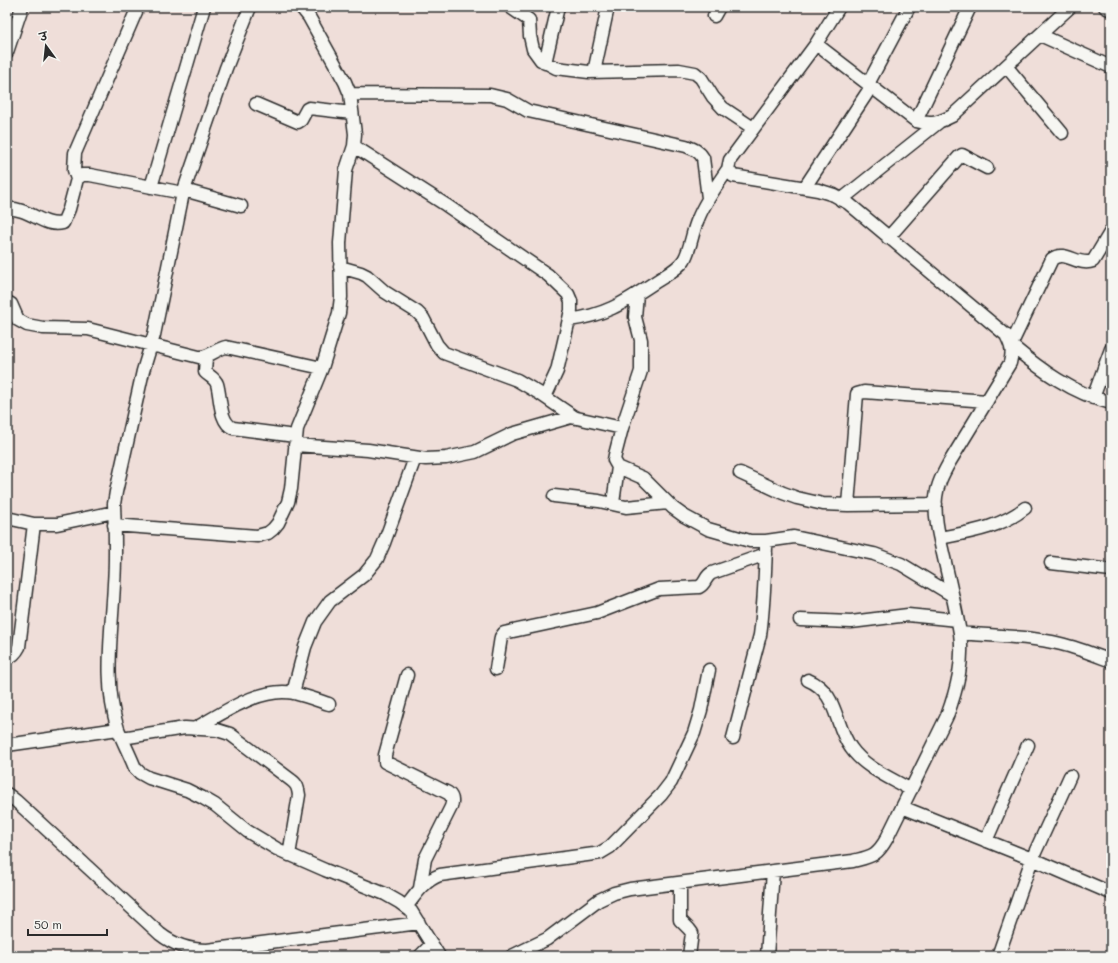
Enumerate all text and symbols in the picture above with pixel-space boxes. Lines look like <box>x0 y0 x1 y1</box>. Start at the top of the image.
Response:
north arrow <box>26 26 66 66</box>
text: उ <box>37 27 50 44</box>
scale bar <box>28 911 107 937</box>
text: 50 m <box>34 916 62 932</box>

